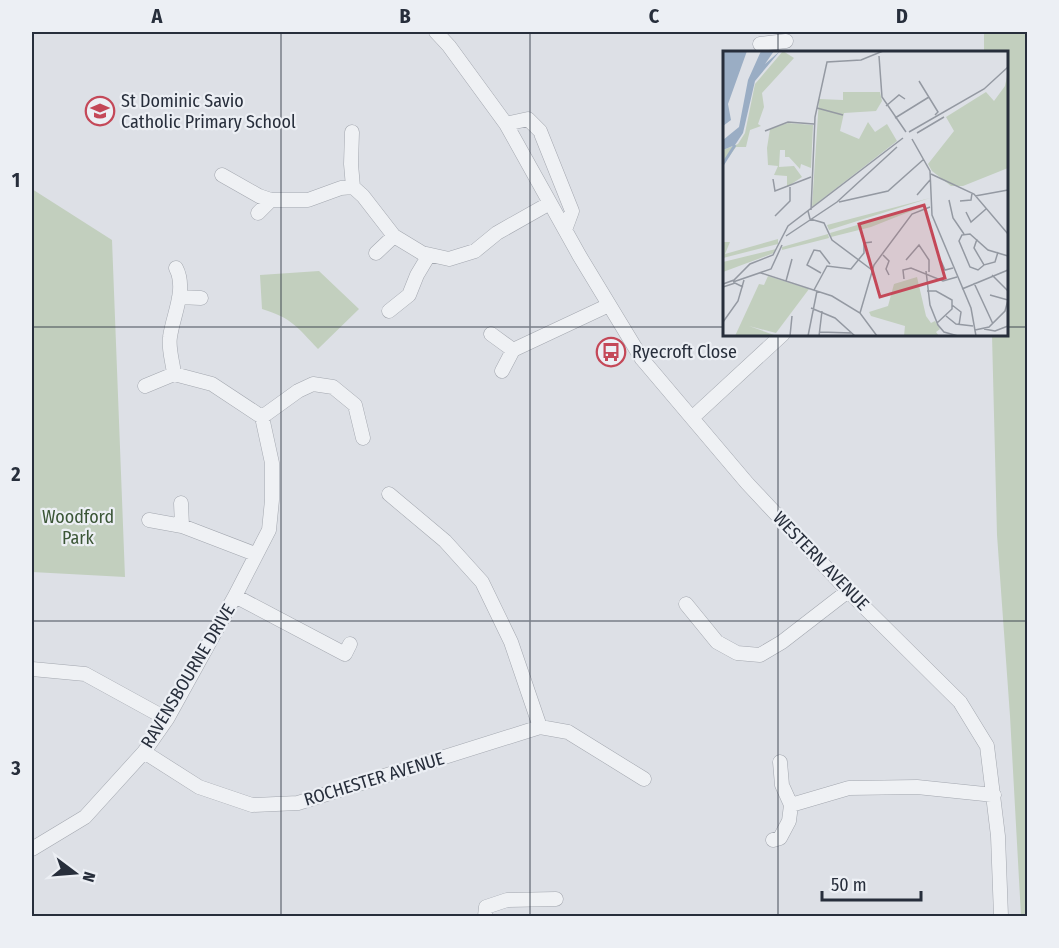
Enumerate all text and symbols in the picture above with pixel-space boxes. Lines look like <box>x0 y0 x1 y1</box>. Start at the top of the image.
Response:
text: A <box>151 4 164 28</box>
text: B <box>399 4 411 28</box>
text: C <box>649 4 660 28</box>
text: D <box>896 4 908 28</box>
inset map <box>723 51 1008 336</box>
place label: St Dominic Savio Catholic Primary School <box>121 90 296 133</box>
school or university icon: St Dominic Savio Catholic Primary School <box>84 95 116 127</box>
text: 1 <box>12 168 20 192</box>
bus stop icon: Ryecroft Close <box>595 336 627 368</box>
place label: Ryecroft Close <box>632 341 737 363</box>
text: 2 <box>10 462 21 486</box>
park label: Woodford Park <box>42 506 114 549</box>
street label: WESTERN AVENUE <box>768 507 874 615</box>
street label: RAVENSBOURNE DRIVE <box>136 600 240 752</box>
street label: ROCHESTER AVENUE <box>301 747 447 811</box>
text: 3 <box>10 756 21 780</box>
north arrow <box>45 843 105 903</box>
scale bar <box>822 864 921 902</box>
text: N <box>78 870 99 884</box>
text: 50 m <box>831 874 867 896</box>

